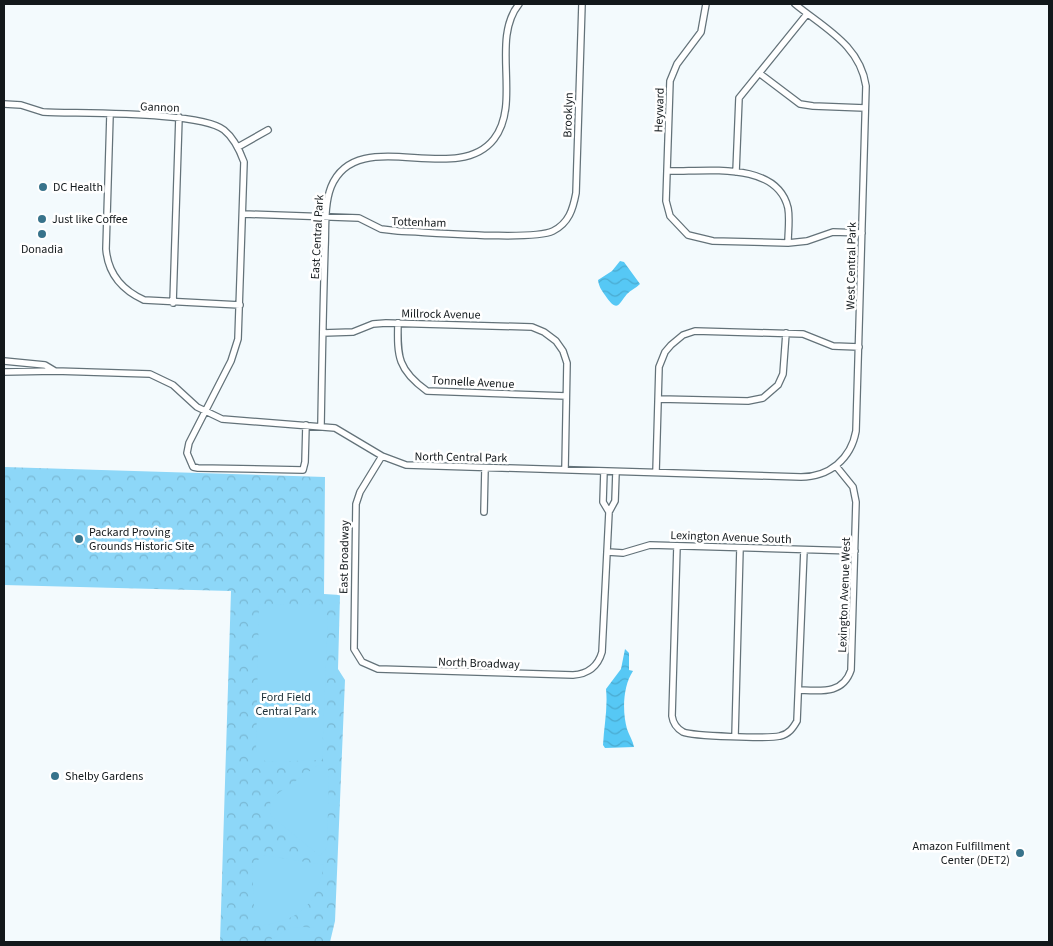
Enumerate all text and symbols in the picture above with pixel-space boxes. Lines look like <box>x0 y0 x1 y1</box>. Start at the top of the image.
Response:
street label: Heyward <box>650 87 669 133</box>
street label: Brooklyn <box>559 92 578 138</box>
street label: Gannon <box>140 98 180 117</box>
place label: DC Health <box>53 179 103 196</box>
marker: DC Health <box>37 181 49 193</box>
street label: East Central Park <box>307 194 328 280</box>
place label: Just like Coffee <box>52 211 128 228</box>
marker: Just like Coffee <box>36 213 48 225</box>
street label: Tottenham <box>391 213 447 232</box>
street label: West Central Park <box>842 222 861 310</box>
marker: Donadia <box>36 228 48 240</box>
place label: Donadia <box>21 241 63 258</box>
street label: Millrock Avenue <box>401 305 481 324</box>
street label: Tonnelle Avenue <box>431 372 515 393</box>
street label: North Central Park <box>415 448 508 467</box>
street label: East Broadway <box>335 520 354 594</box>
place label: Packard Proving Grounds Historic Site <box>89 524 194 555</box>
street label: Lexington Avenue South <box>670 527 792 548</box>
marker: Packard Proving Grounds Historic Site <box>73 533 85 545</box>
street label: Lexington Avenue West <box>834 537 855 653</box>
street label: North Broadway <box>438 654 521 673</box>
park label: Ford Field Central Park <box>255 689 317 720</box>
place label: Shelby Gardens <box>65 768 143 785</box>
marker: Shelby Gardens <box>49 770 61 782</box>
place label: Amazon Fulfillment Center (DET2) <box>913 838 1010 869</box>
marker: Amazon Fulfillment Center (DET2) <box>1014 847 1026 859</box>

